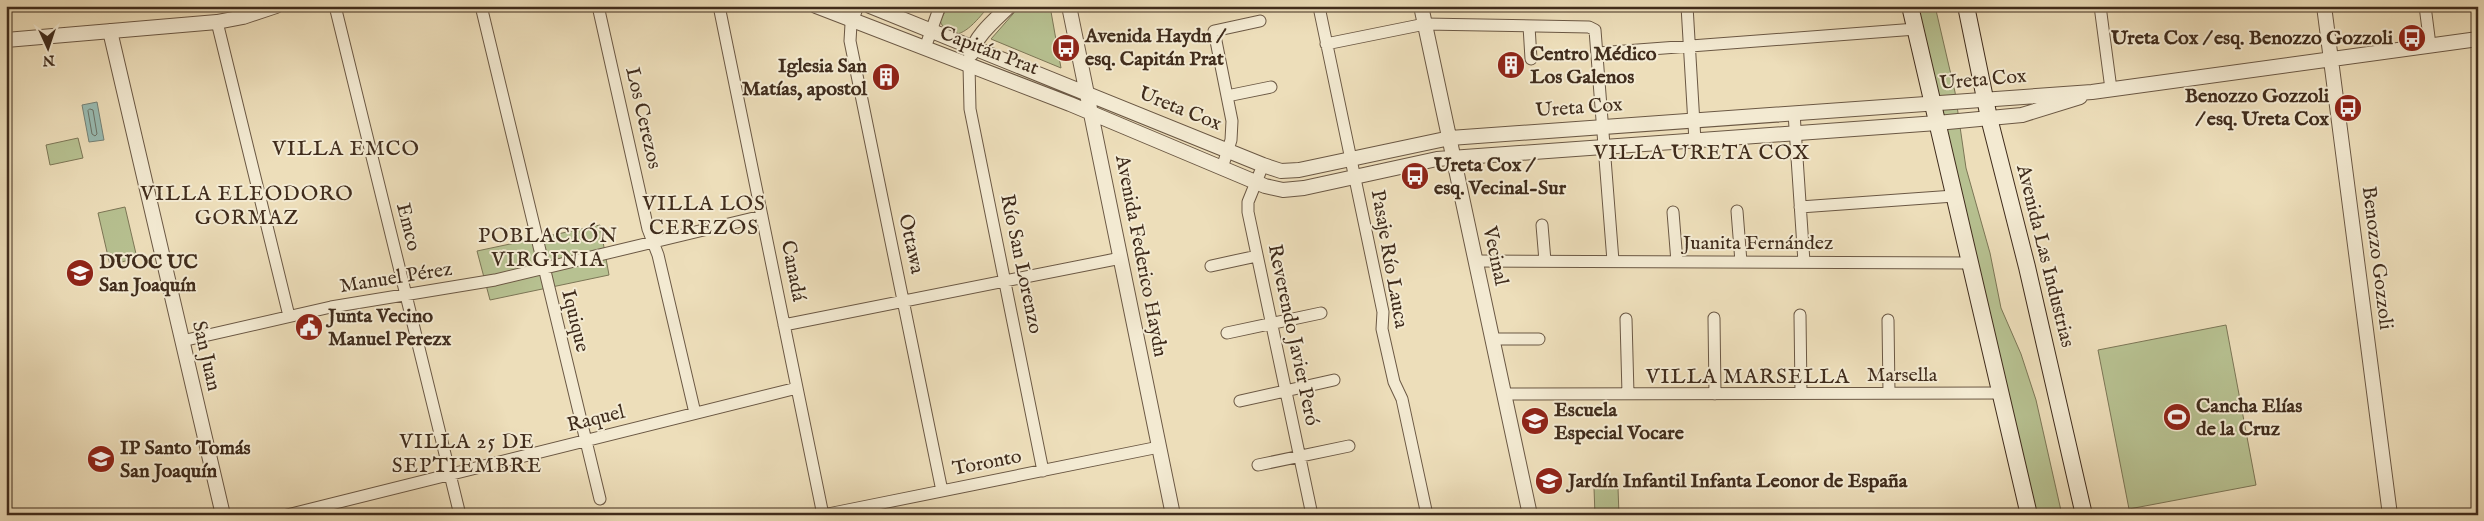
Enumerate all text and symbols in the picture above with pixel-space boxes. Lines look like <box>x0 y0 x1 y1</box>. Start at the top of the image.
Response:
street label: Capitán Prat <box>936 21 1042 81</box>
north arrow <box>22 22 72 72</box>
bus stop icon: Ureta Cox / esq. Benozzo Gozzoli <box>2397 23 2427 53</box>
place label: Avenida Haydn / esq. Capitán Prat <box>1084 24 1227 72</box>
place label: Ureta Cox / esq. Benozzo Gozzoli <box>2110 26 2394 51</box>
bus stop icon: Avenida Haydn / esq. Capitán Prat <box>1051 33 1081 63</box>
place label: Centro Médico Los Galenos <box>1530 42 1657 90</box>
building icon: Centro Médico Los Galenos <box>1496 50 1526 80</box>
text: N <box>42 51 56 69</box>
place label: Iglesia San Matías, apostol <box>742 54 868 102</box>
building icon: Iglesia San Matías, apostol <box>871 62 901 92</box>
street label: Ureta Cox <box>1938 64 2028 96</box>
street label: Los Cerezos <box>619 65 667 171</box>
street label: Ureta Cox <box>1135 81 1225 137</box>
place label: Benozzo Gozzoli / esq. Ureta Cox <box>2185 84 2330 132</box>
street label: Ureta Cox <box>1535 92 1624 124</box>
bus stop icon: Benozzo Gozzoli / esq. Ureta Cox <box>2333 93 2363 123</box>
district label: VILLA EMCO <box>271 136 420 163</box>
district label: VILLA URETA COX <box>1592 140 1811 167</box>
street label: Avenida Federico Haydn <box>1109 152 1173 359</box>
place label: Ureta Cox / esq. Vecinal-Sur <box>1433 153 1567 201</box>
bus stop icon: Ureta Cox / esq. Vecinal-Sur <box>1400 161 1430 191</box>
street label: Avenida Las Industrias <box>2010 161 2080 350</box>
district label: VILLA ELEODORO GORMAZ <box>139 181 354 232</box>
street label: Benozzo Gozzoli <box>2356 185 2398 331</box>
street label: Pasaje Río Lauca <box>1365 188 1414 330</box>
district label: VILLA LOS CEREZOS <box>641 191 766 242</box>
street label: Río San Lorenzo <box>994 192 1048 336</box>
street label: Emco <box>390 200 426 254</box>
street label: Ottawa <box>892 212 930 277</box>
district label: POBLACIÓN VIRGINIA <box>478 222 618 274</box>
street label: Vecinal <box>1476 223 1514 288</box>
street label: Juanita Fernández <box>1681 231 1833 256</box>
street label: Canadá <box>775 238 811 304</box>
street label: Reverendo Javier Peró <box>1262 242 1324 428</box>
place label: DUOC UC San Joaquín <box>99 250 198 298</box>
street label: Manuel Pérez <box>338 257 454 299</box>
school or university icon: DUOC UC San Joaquín <box>65 258 95 288</box>
street label: Iquique <box>555 287 595 355</box>
place label: Junta Vecino Manuel Perezx <box>325 304 452 352</box>
public building icon: Junta Vecino Manuel Perezx <box>294 312 324 342</box>
street label: San Juan <box>186 318 226 394</box>
street label: Marsella <box>1867 363 1938 388</box>
district label: VILLA MARSELLA <box>1645 364 1850 391</box>
place label: Cancha Elías de la Cruz <box>2196 394 2302 442</box>
place label: Escuela Especial Vocare <box>1554 398 1685 446</box>
street label: Raquel <box>565 400 628 438</box>
sports icon: Cancha Elías de la Cruz <box>2162 402 2192 432</box>
school or university icon: Escuela Especial Vocare <box>1520 406 1550 436</box>
district label: VILLA 25 DE SEPTIEMBRE <box>392 429 542 480</box>
place label: IP Santo Tomás San Joaquín <box>120 436 251 484</box>
school or university icon: IP Santo Tomás San Joaquín <box>86 444 116 474</box>
street label: Toronto <box>950 444 1024 482</box>
school or university icon: Jardín Infantil Infanta Leonor de España <box>1534 466 1564 496</box>
place label: Jardín Infantil Infanta Leonor de España <box>1565 469 1908 494</box>

